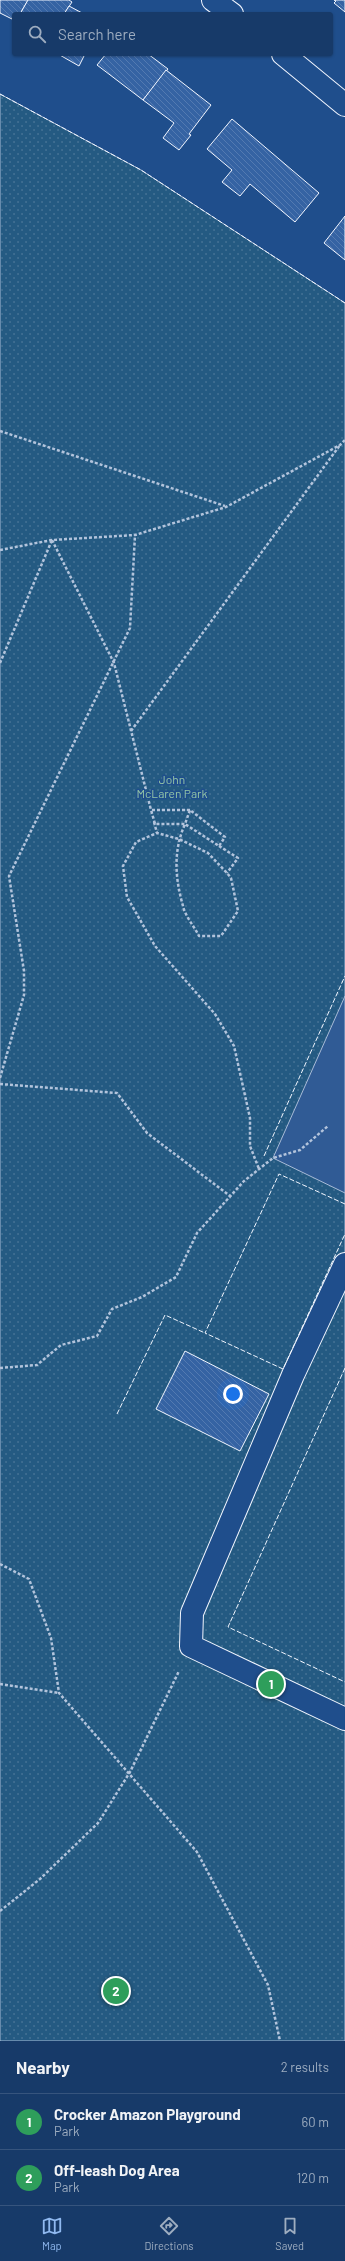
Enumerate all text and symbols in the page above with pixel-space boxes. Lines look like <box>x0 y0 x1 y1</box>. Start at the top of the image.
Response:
search box <box>12 12 333 56</box>
icon: search <box>26 23 48 45</box>
text: Search here <box>58 25 136 43</box>
park label: John McLaren Park <box>137 772 207 800</box>
your location <box>223 1384 243 1404</box>
pin: 1 <box>258 1669 284 1699</box>
pin: 2 <box>103 1976 129 2006</box>
text: Nearby <box>16 2057 70 2077</box>
text: 2 results <box>281 2059 329 2075</box>
text: Crocker Amazon Playground <box>54 2105 241 2123</box>
text: 1 <box>27 2114 31 2130</box>
text: 60 m <box>302 2114 329 2130</box>
text: Park <box>54 2123 80 2139</box>
text: Off-leash Dog Area <box>54 2161 180 2179</box>
text: 2 <box>25 2170 33 2186</box>
text: 120 m <box>297 2170 329 2186</box>
text: Park <box>54 2179 80 2195</box>
tab: Map <box>41 2215 63 2252</box>
tab: Directions <box>144 2215 194 2252</box>
tab: Saved <box>275 2215 304 2252</box>

